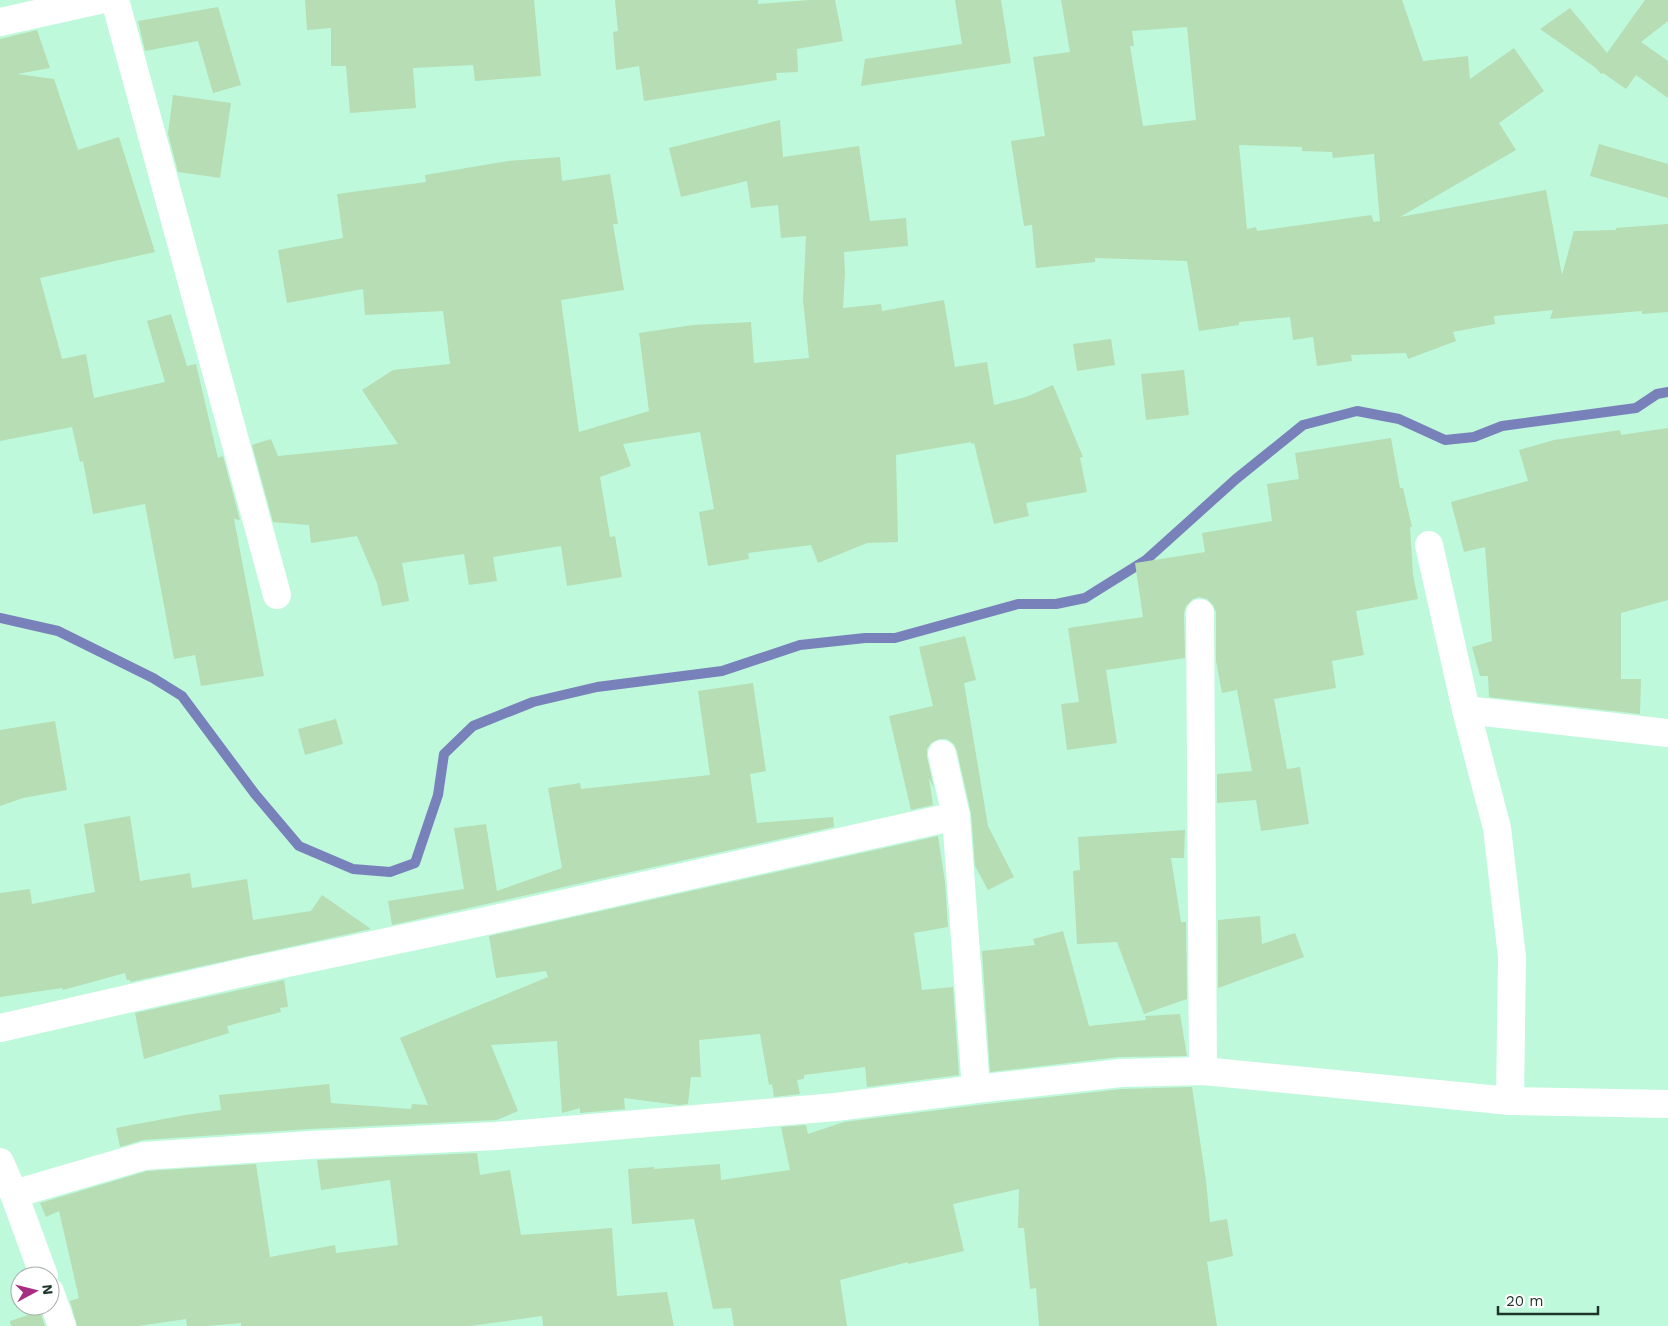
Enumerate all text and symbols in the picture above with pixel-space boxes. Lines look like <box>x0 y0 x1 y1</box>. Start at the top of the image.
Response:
north arrow <box>10 1266 60 1316</box>
text: N <box>39 1283 56 1296</box>
scale bar <box>1498 1284 1598 1316</box>
text: 20 m <box>1506 1292 1544 1310</box>

